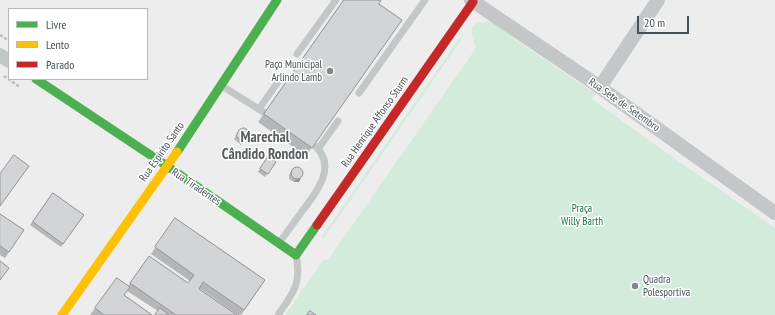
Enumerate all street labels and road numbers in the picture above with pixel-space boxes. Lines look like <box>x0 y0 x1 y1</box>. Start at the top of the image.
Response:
street label: Rua Henrique Affonso Sturm <box>339 74 411 170</box>
street label: Rua Sete de Setembro <box>586 76 662 134</box>
street label: Rua Espírito Santo <box>137 120 187 184</box>
street label: Rua Tiradentes <box>169 166 223 208</box>

